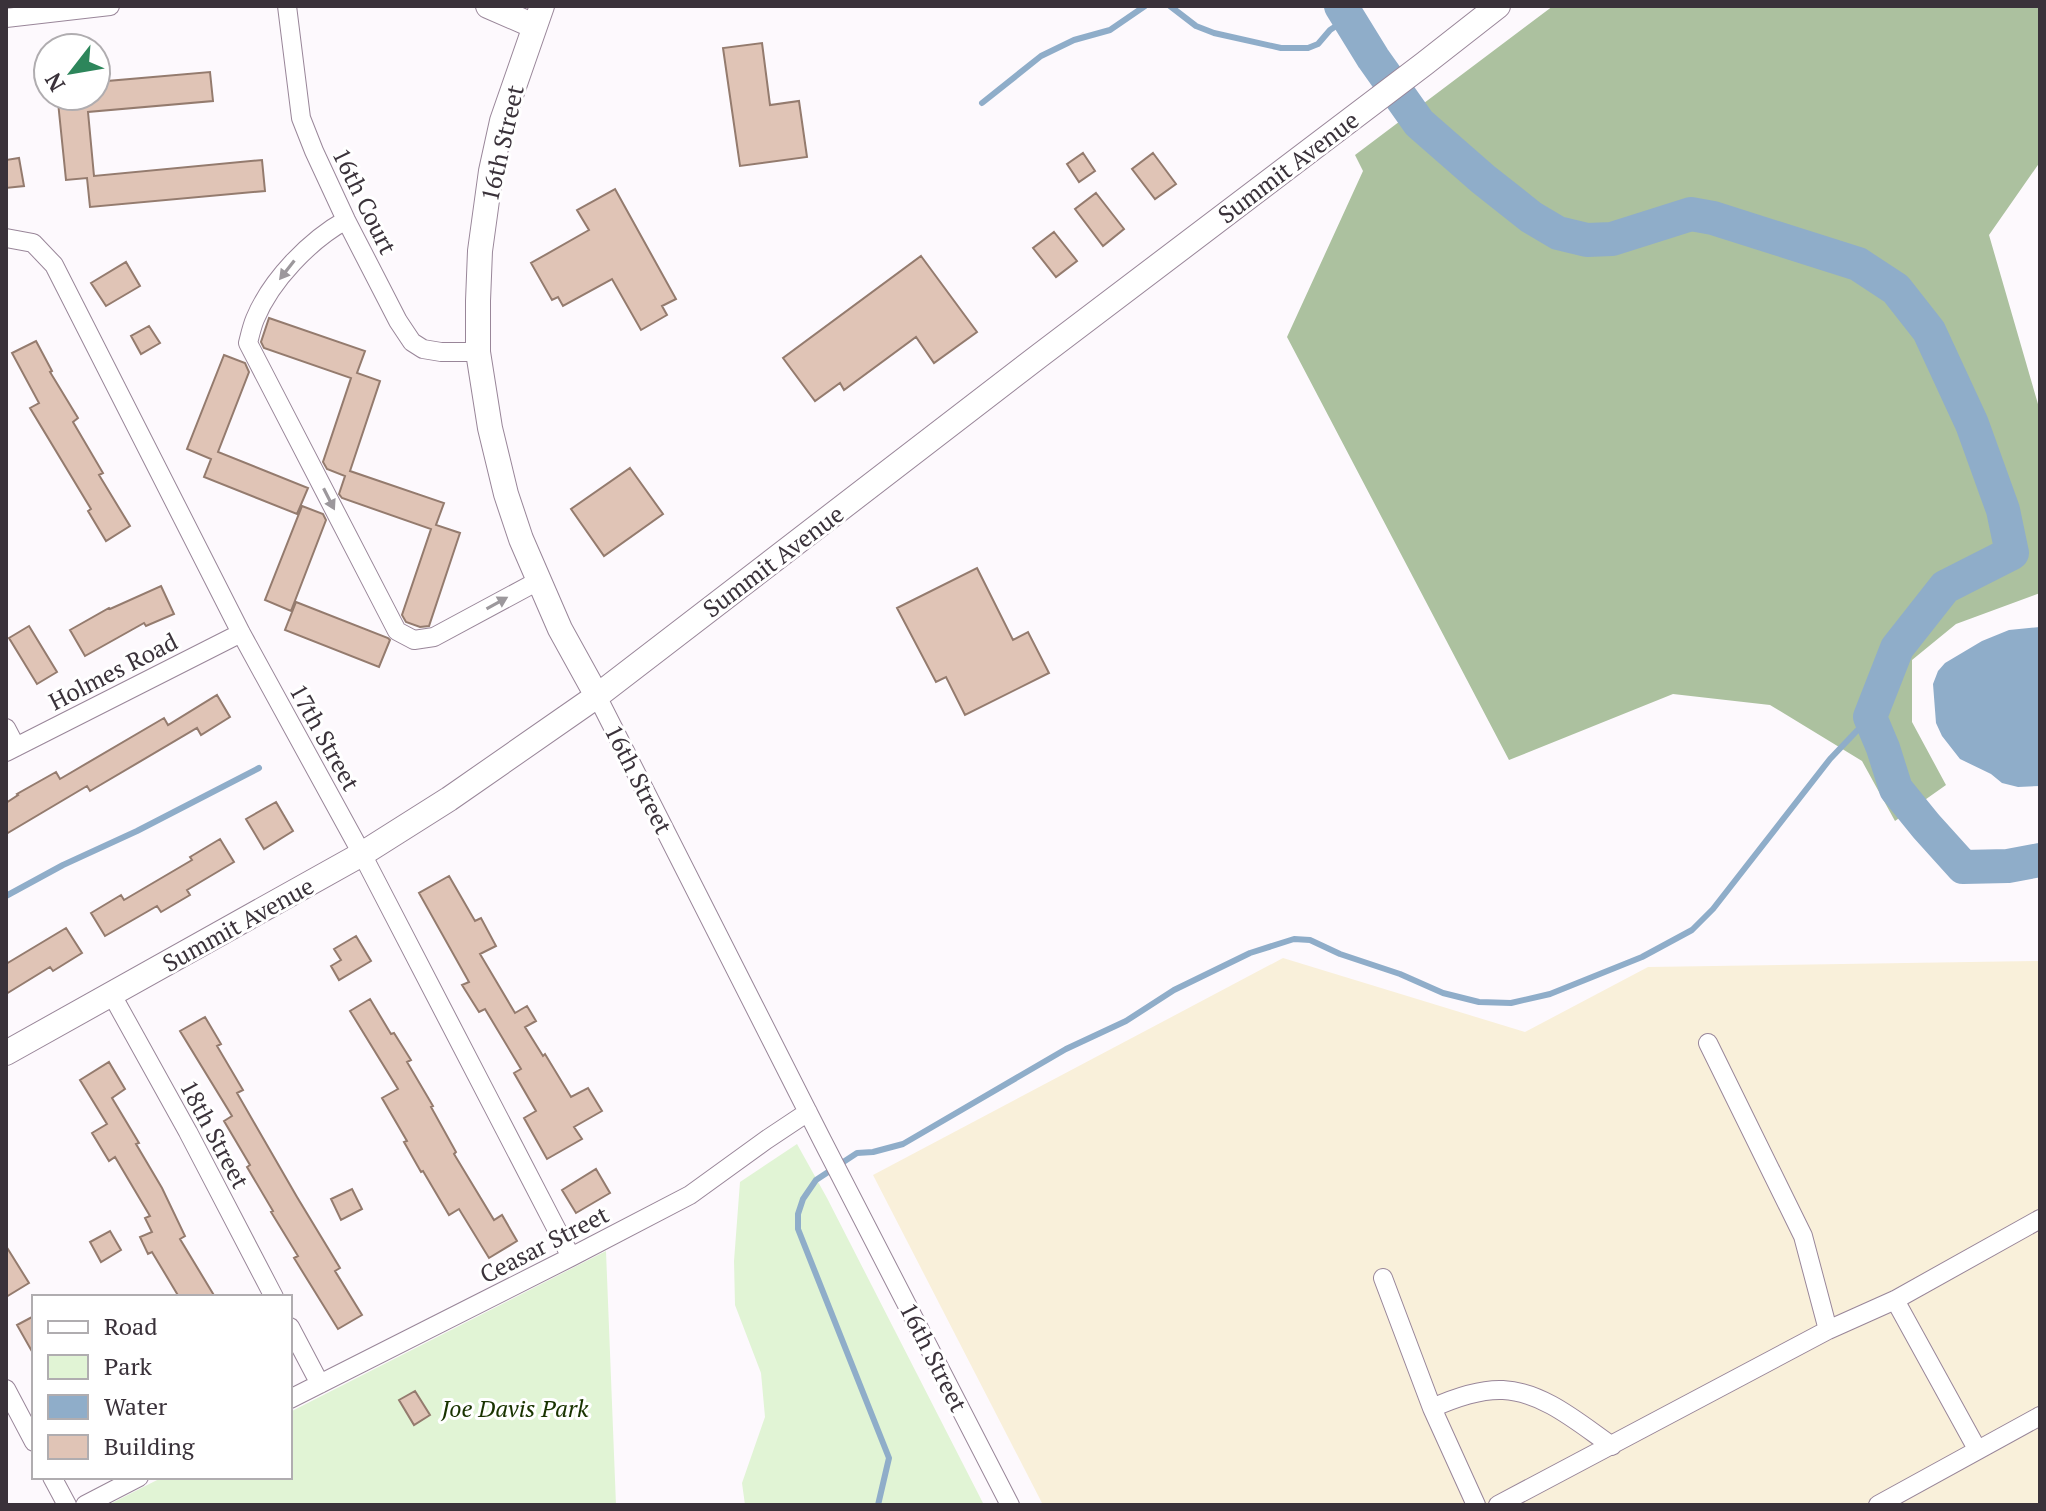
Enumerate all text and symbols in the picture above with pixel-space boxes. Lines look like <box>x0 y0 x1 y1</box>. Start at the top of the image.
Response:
north arrow <box>32 32 112 112</box>
text: N <box>38 68 71 97</box>
street label: 16th Street <box>473 82 531 204</box>
street label: Summit Avenue <box>1211 104 1365 230</box>
street label: 16th Court <box>326 143 405 260</box>
one-way arrow <box>280 260 296 280</box>
one-way arrow <box>322 488 335 511</box>
street label: Summit Avenue <box>696 498 850 624</box>
one-way arrow <box>486 596 508 610</box>
street label: Holmes Road <box>43 625 183 717</box>
street label: 17th Street <box>283 678 367 796</box>
street label: 16th Street <box>598 719 680 839</box>
street label: Summit Avenue <box>157 869 319 979</box>
street label: 18th Street <box>173 1074 257 1194</box>
street label: Ceasar Street <box>474 1198 614 1290</box>
legend <box>32 1295 292 1479</box>
street label: 16th Street <box>893 1297 975 1417</box>
text: Road <box>104 1310 158 1342</box>
text: Park <box>104 1350 153 1382</box>
text: Water <box>104 1390 168 1422</box>
park label: Joe Davis Park <box>440 1392 589 1424</box>
text: Building <box>104 1430 195 1462</box>

